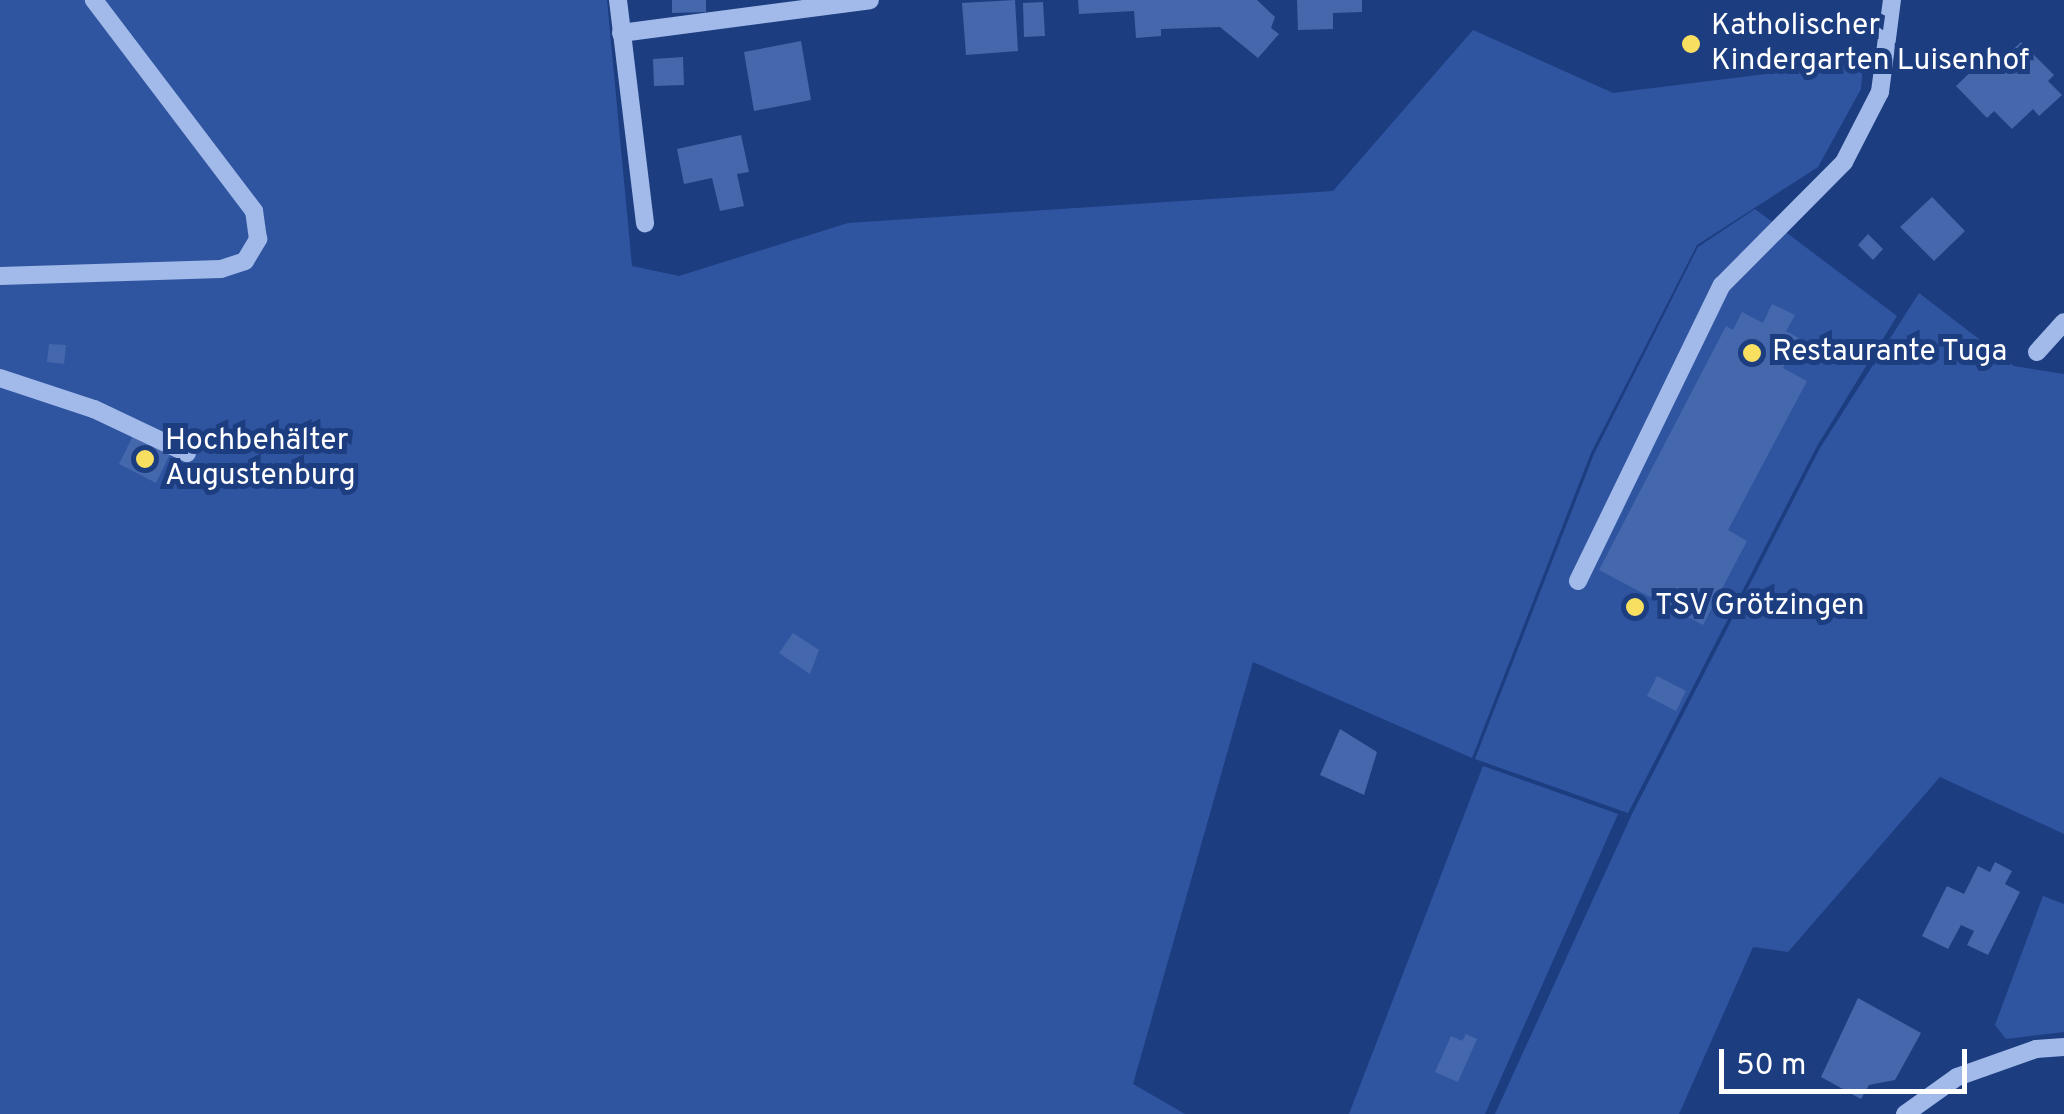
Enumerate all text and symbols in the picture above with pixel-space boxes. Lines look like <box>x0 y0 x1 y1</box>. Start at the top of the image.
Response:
place label: Katholischer Kindergarten Luisenhof <box>1711 9 2029 80</box>
marker: Katholischer Kindergarten Luisenhof <box>1680 33 1702 55</box>
place label: Restaurante Tuga <box>1772 335 2009 371</box>
marker: Restaurante Tuga <box>1741 342 1763 364</box>
place label: Hochbehälter Augustenburg <box>165 424 356 494</box>
marker: Hochbehälter Augustenburg <box>134 448 156 470</box>
place label: TSV Grötzingen <box>1655 589 1866 625</box>
marker: TSV Grötzingen <box>1624 596 1646 618</box>
scale bar <box>1724 1029 1972 1091</box>
text: 50 m <box>1736 1048 1806 1085</box>

